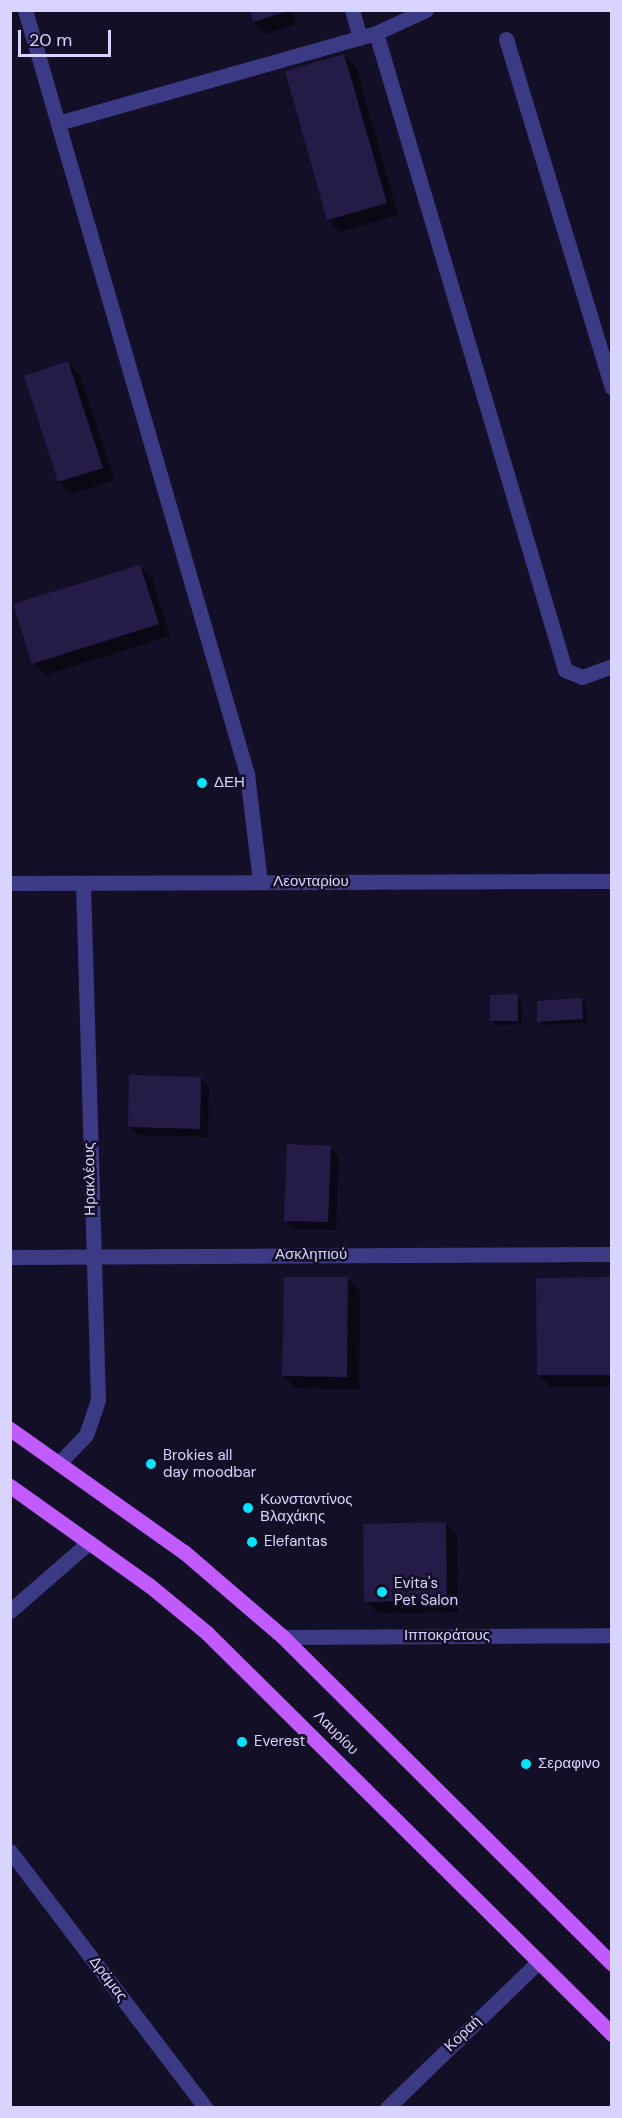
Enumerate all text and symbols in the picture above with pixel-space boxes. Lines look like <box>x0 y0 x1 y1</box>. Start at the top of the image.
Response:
scale bar <box>21 18 114 56</box>
text: 20 m <box>29 28 72 52</box>
place label: ΔΕΗ <box>214 774 245 792</box>
marker: ΔΕΗ <box>195 776 209 790</box>
street label: Λεονταρίου <box>273 873 349 891</box>
street label: Ηρακλέους <box>80 1142 100 1216</box>
street label: Ασκληπιού <box>275 1246 347 1264</box>
place label: Brokies all day moodbar <box>163 1446 256 1481</box>
marker: Brokies all day moodbar <box>144 1457 158 1471</box>
place label: Κωνσταντίνος Βλαχάκης <box>260 1490 353 1525</box>
marker: Κωνσταντίνος Βλαχάκης <box>241 1501 255 1515</box>
place label: Elefantas <box>264 1533 327 1551</box>
marker: Elefantas <box>245 1535 259 1549</box>
place label: Evita's Pet Salon <box>394 1574 458 1609</box>
marker: Evita's Pet Salon <box>375 1585 389 1599</box>
street label: Ιπποκράτους <box>404 1627 490 1645</box>
street label: Λαυρίου <box>310 1707 362 1759</box>
place label: Everest <box>254 1733 305 1751</box>
marker: Everest <box>235 1735 249 1749</box>
place label: Σεραφινο <box>538 1755 600 1773</box>
marker: Σεραφινο <box>519 1757 533 1771</box>
street label: Δράμας <box>85 1953 131 2005</box>
street label: Κοραή <box>441 2012 485 2056</box>

